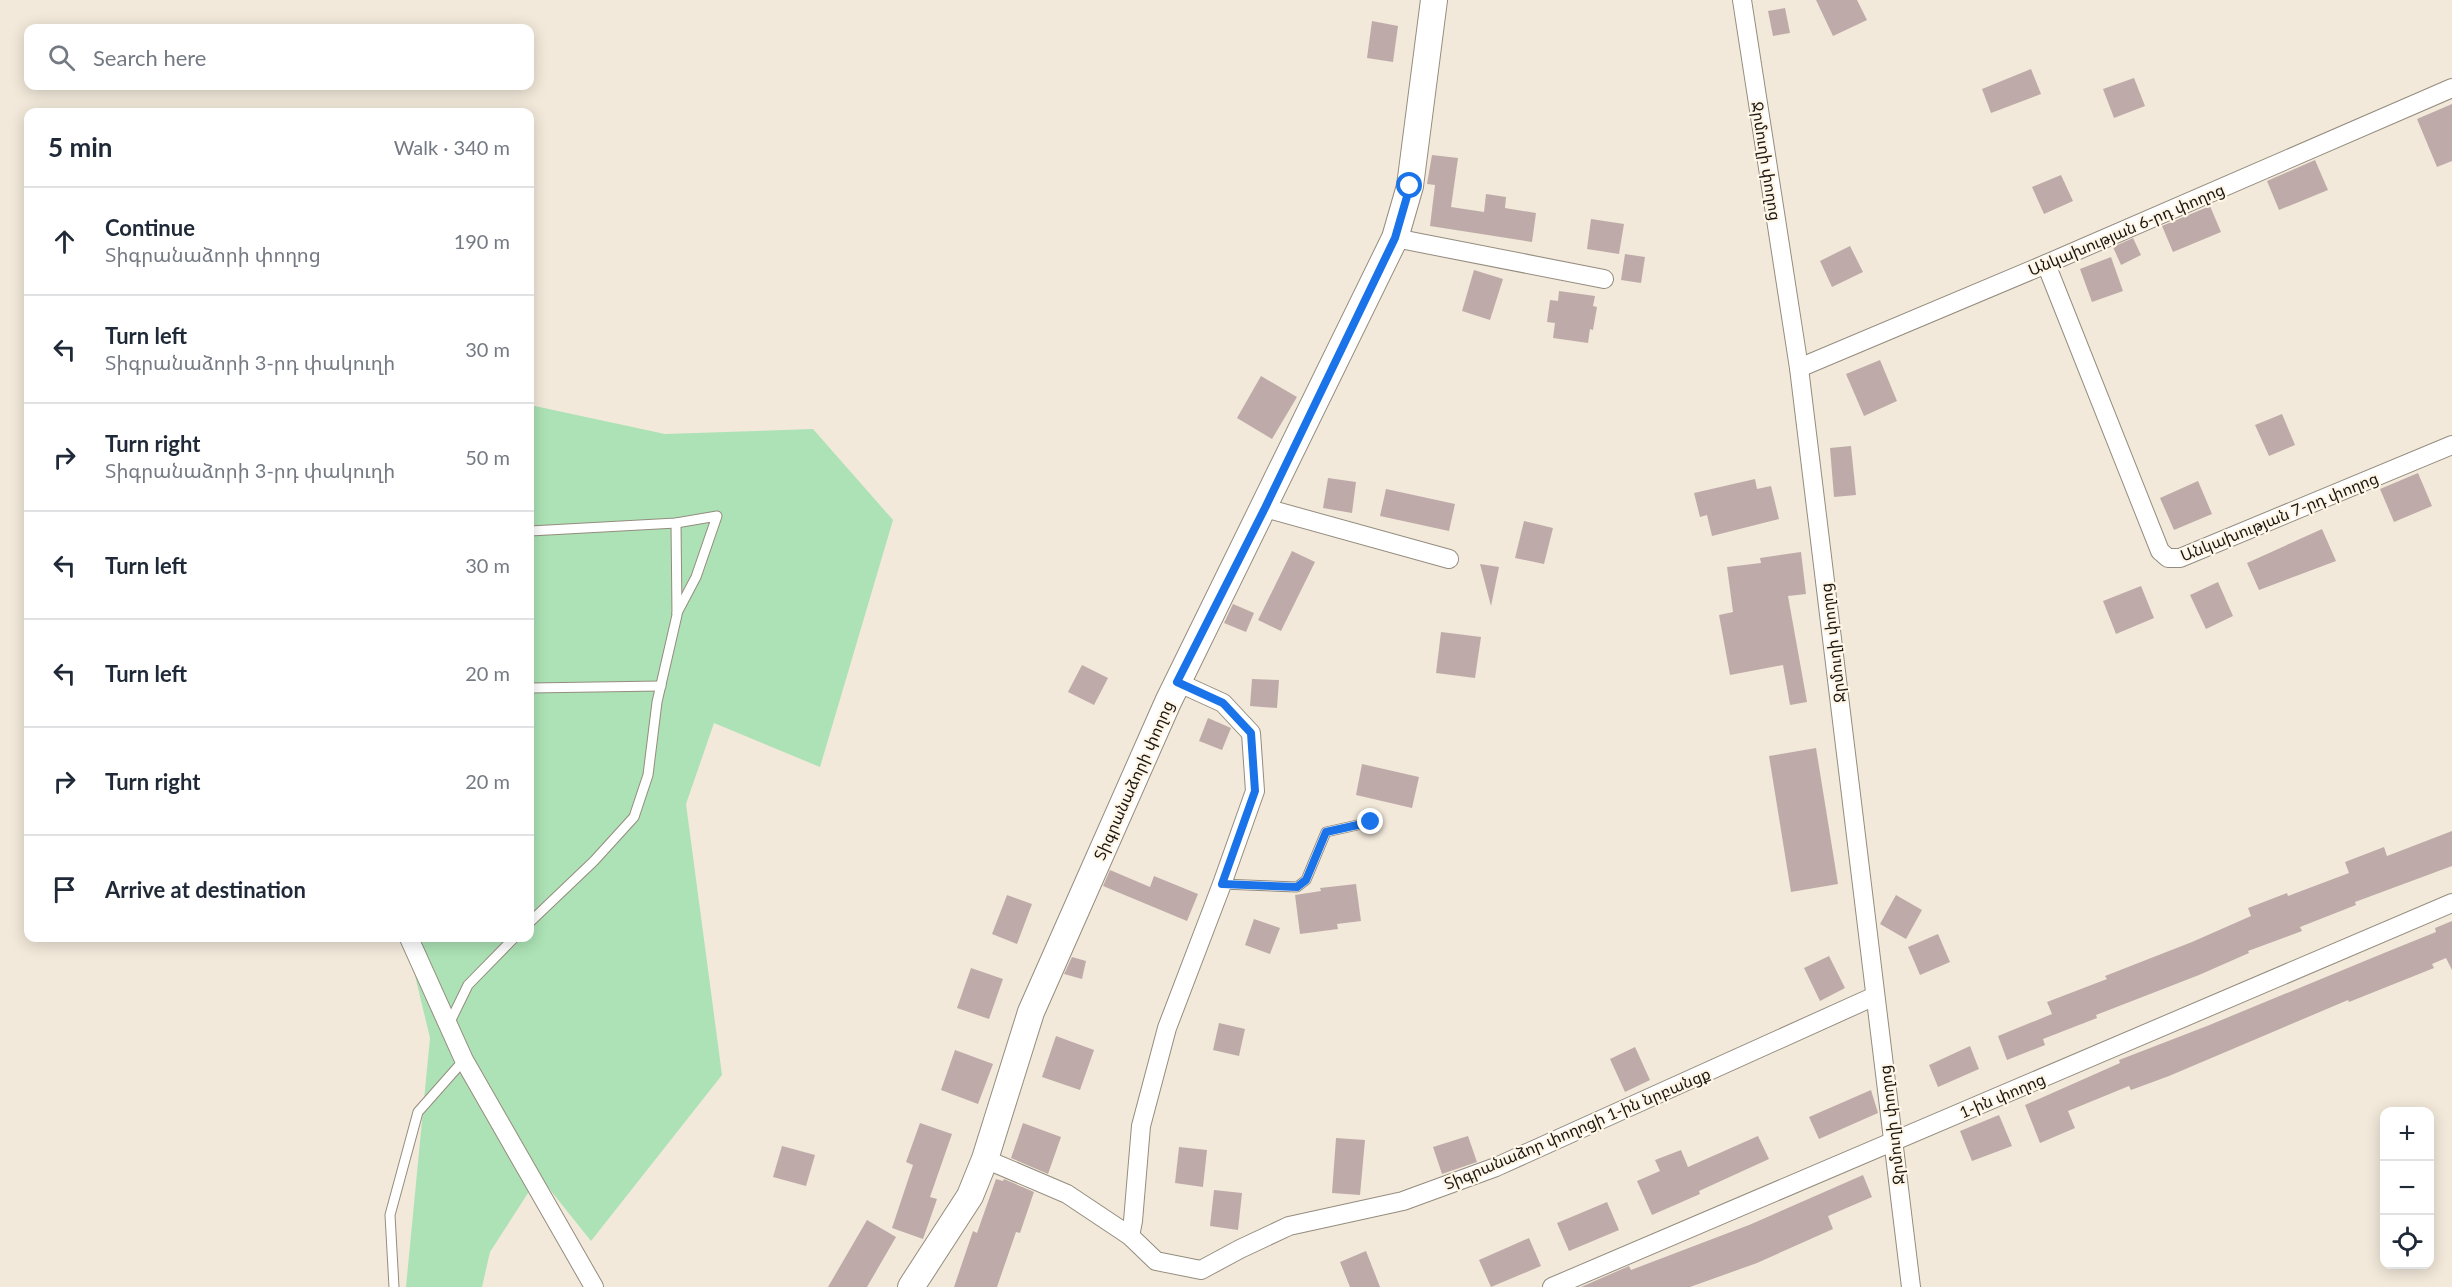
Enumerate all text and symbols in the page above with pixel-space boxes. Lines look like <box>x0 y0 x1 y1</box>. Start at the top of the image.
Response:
search box <box>24 24 534 90</box>
icon: search <box>45 41 78 74</box>
text: Search here <box>93 44 206 71</box>
street label: Ջրմուղի փողոց <box>1747 100 1786 222</box>
text: 5 min <box>48 131 112 163</box>
text: Walk · 340 m <box>394 135 510 159</box>
route start <box>1396 172 1422 198</box>
street label: Անկախության 6-րդ փողոց <box>2025 179 2227 280</box>
text: Continue <box>105 214 195 241</box>
icon: ahead <box>48 225 81 258</box>
text: 190 m <box>454 229 510 253</box>
text: Տիգրանաձորի փողոց <box>105 242 321 266</box>
text: Turn left <box>105 322 187 349</box>
icon: left <box>48 333 81 366</box>
text: 30 m <box>465 337 510 361</box>
text: Տիգրանաձորի 3-րդ փակուղի <box>105 350 395 374</box>
text: Turn right <box>105 430 200 457</box>
icon: right <box>48 441 81 474</box>
text: 50 m <box>465 445 510 469</box>
text: Տիգրանաձորի 3-րդ փակուղի <box>105 458 395 482</box>
street label: Անկախության 7-րդ փողոց <box>2177 468 2381 565</box>
icon: left <box>48 549 81 582</box>
text: Turn left <box>105 552 187 579</box>
text: 30 m <box>465 553 510 577</box>
street label: Ջրմուղի փողոց <box>1815 582 1850 704</box>
icon: left <box>48 657 81 690</box>
text: Turn left <box>105 660 187 687</box>
text: 20 m <box>465 661 510 685</box>
street label: Տիգրանաձորի փողոց <box>1089 697 1178 863</box>
icon: right <box>48 765 81 798</box>
text: Turn right <box>105 768 200 795</box>
text: 20 m <box>465 769 510 793</box>
route end <box>1357 808 1383 834</box>
icon: arrive <box>48 873 81 906</box>
text: Arrive at destination <box>105 876 306 903</box>
street label: Տիգրանաձոր փողոցի 1-ին նրբանցք <box>1441 1063 1713 1194</box>
street label: Ջրմուղի փողոց <box>1874 1064 1909 1186</box>
street label: 1-ին փողոց <box>1956 1068 2048 1122</box>
map controls <box>2380 1107 2434 1269</box>
button: + <box>2380 1107 2434 1161</box>
button: − <box>2380 1161 2434 1215</box>
button: locate <box>2380 1215 2434 1269</box>

